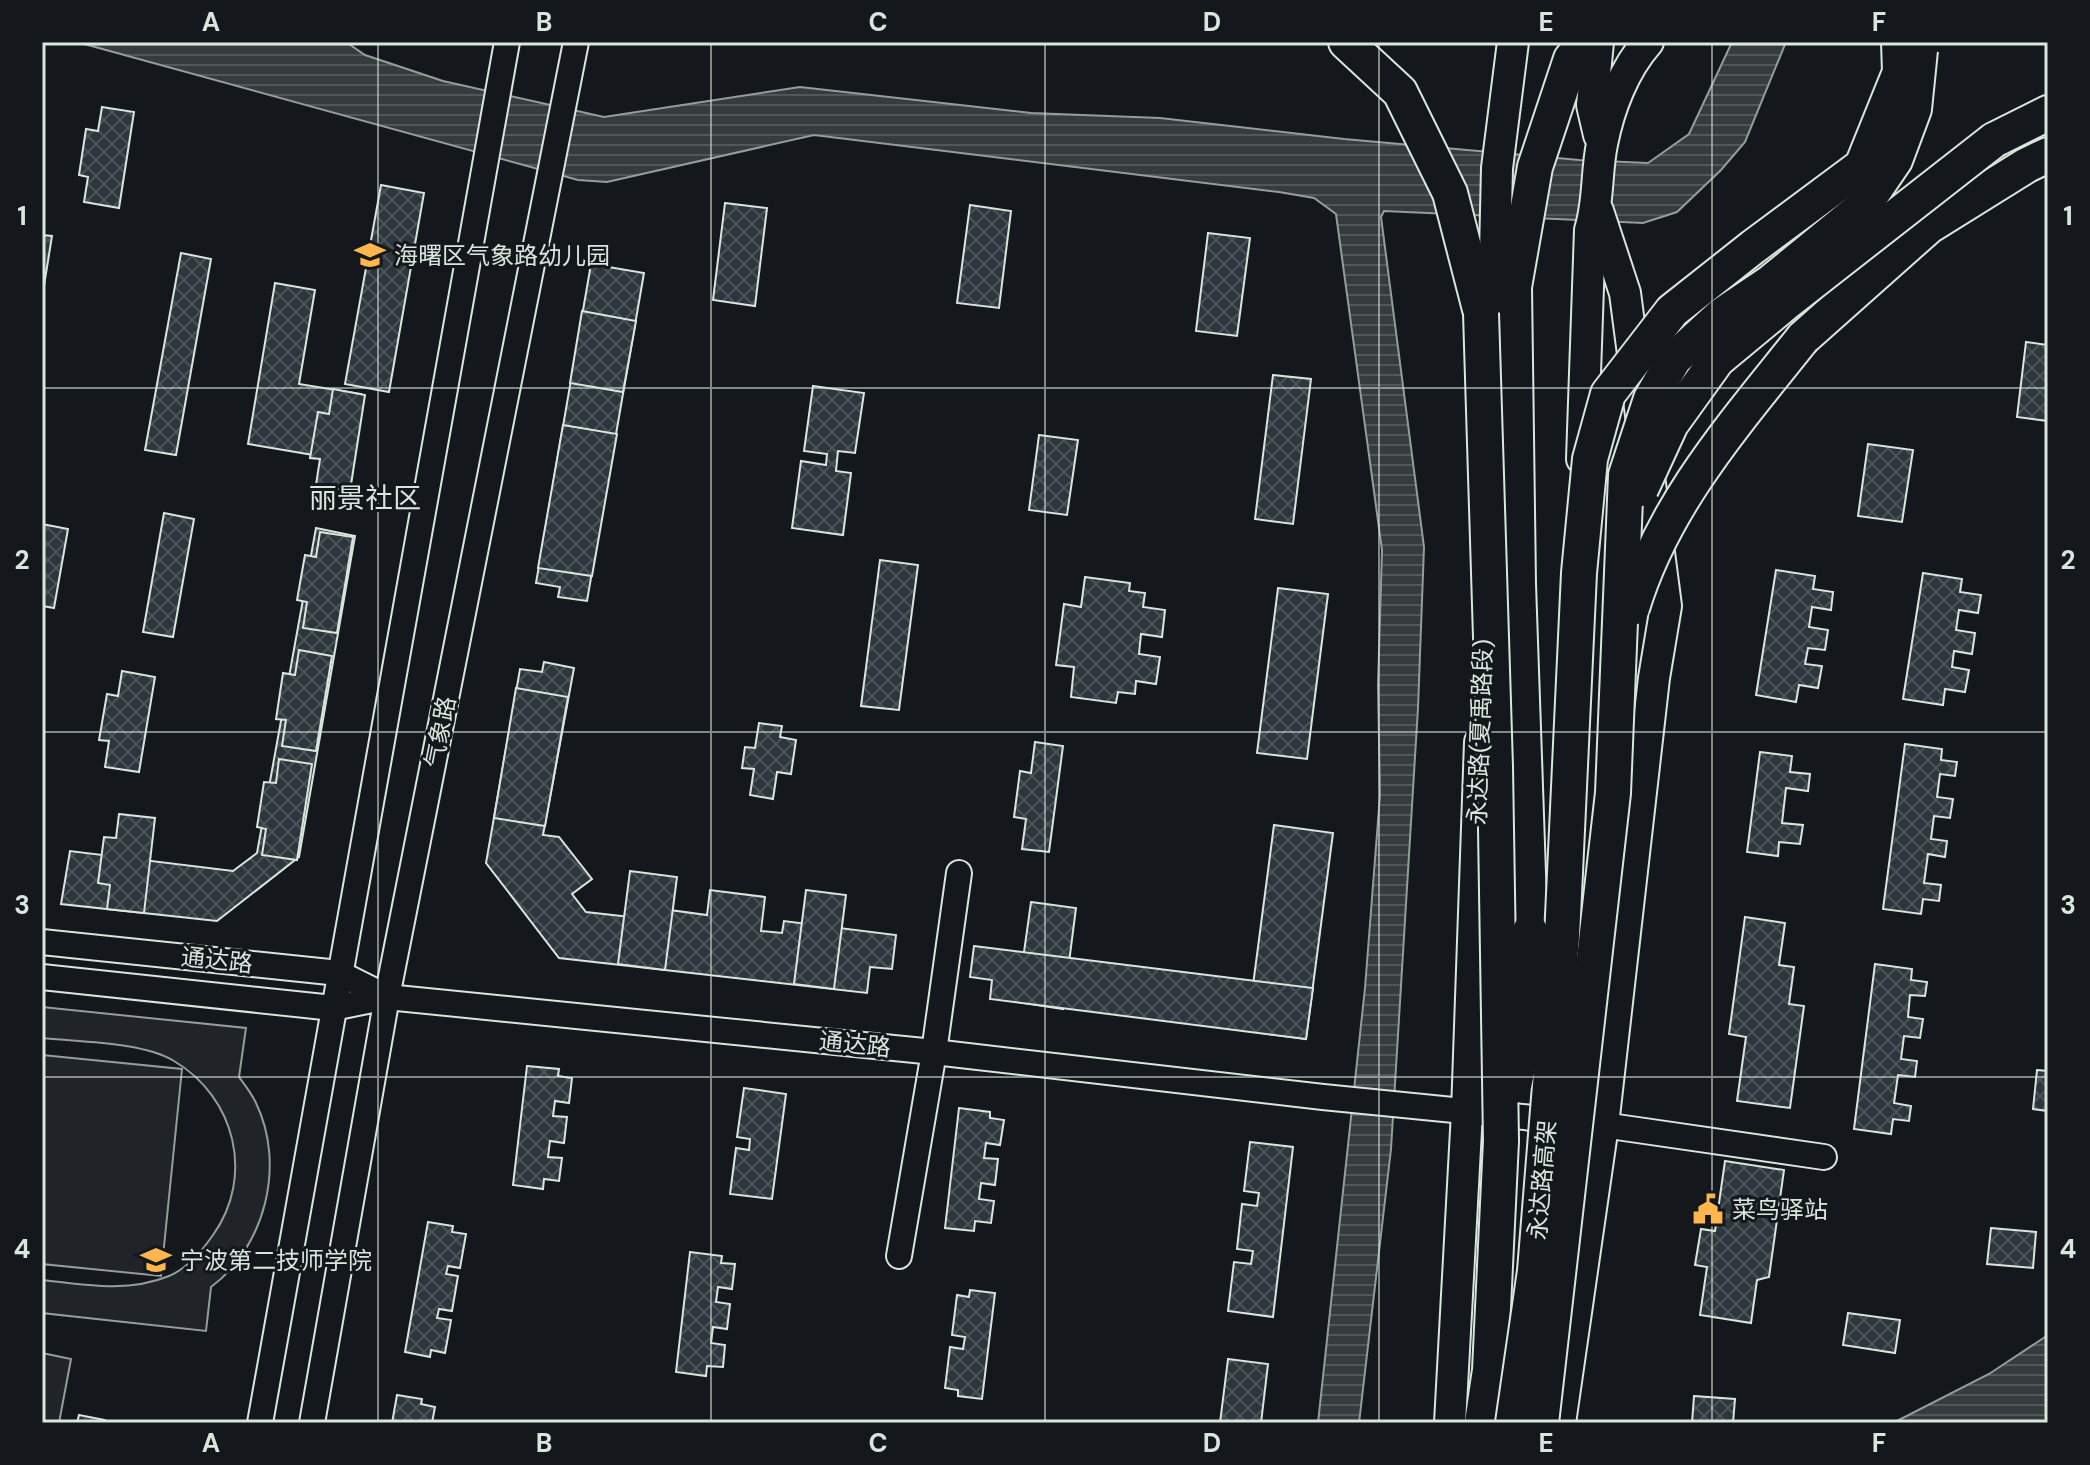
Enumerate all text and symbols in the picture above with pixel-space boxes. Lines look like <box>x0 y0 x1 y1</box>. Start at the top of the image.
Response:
text: A <box>202 5 220 39</box>
text: B <box>536 5 552 39</box>
text: C <box>868 5 888 39</box>
text: D <box>1203 5 1221 39</box>
text: E <box>1538 5 1554 39</box>
text: F <box>1872 5 1886 39</box>
text: 1 <box>17 199 27 233</box>
text: 1 <box>2063 199 2073 233</box>
school or university icon: 海曙区气象路幼儿园 <box>353 238 387 272</box>
place label: 海曙区气象路幼儿园 <box>394 240 610 271</box>
district label: 丽景社区 <box>309 480 421 517</box>
text: 2 <box>14 543 30 577</box>
text: 2 <box>2060 543 2076 577</box>
street label: 永达路(夏禹路段) <box>1461 639 1499 825</box>
street label: 气象路 <box>418 694 462 770</box>
text: 3 <box>14 888 30 922</box>
text: 3 <box>2060 888 2076 922</box>
street label: 通达路 <box>180 941 254 979</box>
street label: 通达路 <box>818 1025 892 1063</box>
street label: 永达路高架 <box>1521 1119 1563 1241</box>
public building icon: 菜鸟驿站 <box>1691 1192 1725 1226</box>
place label: 菜鸟驿站 <box>1732 1194 1828 1225</box>
text: 4 <box>14 1232 30 1266</box>
text: 4 <box>2060 1232 2076 1266</box>
school or university icon: 宁波第二技师学院 <box>139 1243 173 1277</box>
place label: 宁波第二技师学院 <box>180 1245 372 1276</box>
text: A <box>202 1426 220 1460</box>
text: B <box>536 1426 552 1460</box>
text: C <box>868 1426 888 1460</box>
text: D <box>1203 1426 1221 1460</box>
text: E <box>1538 1426 1554 1460</box>
text: F <box>1872 1426 1886 1460</box>

